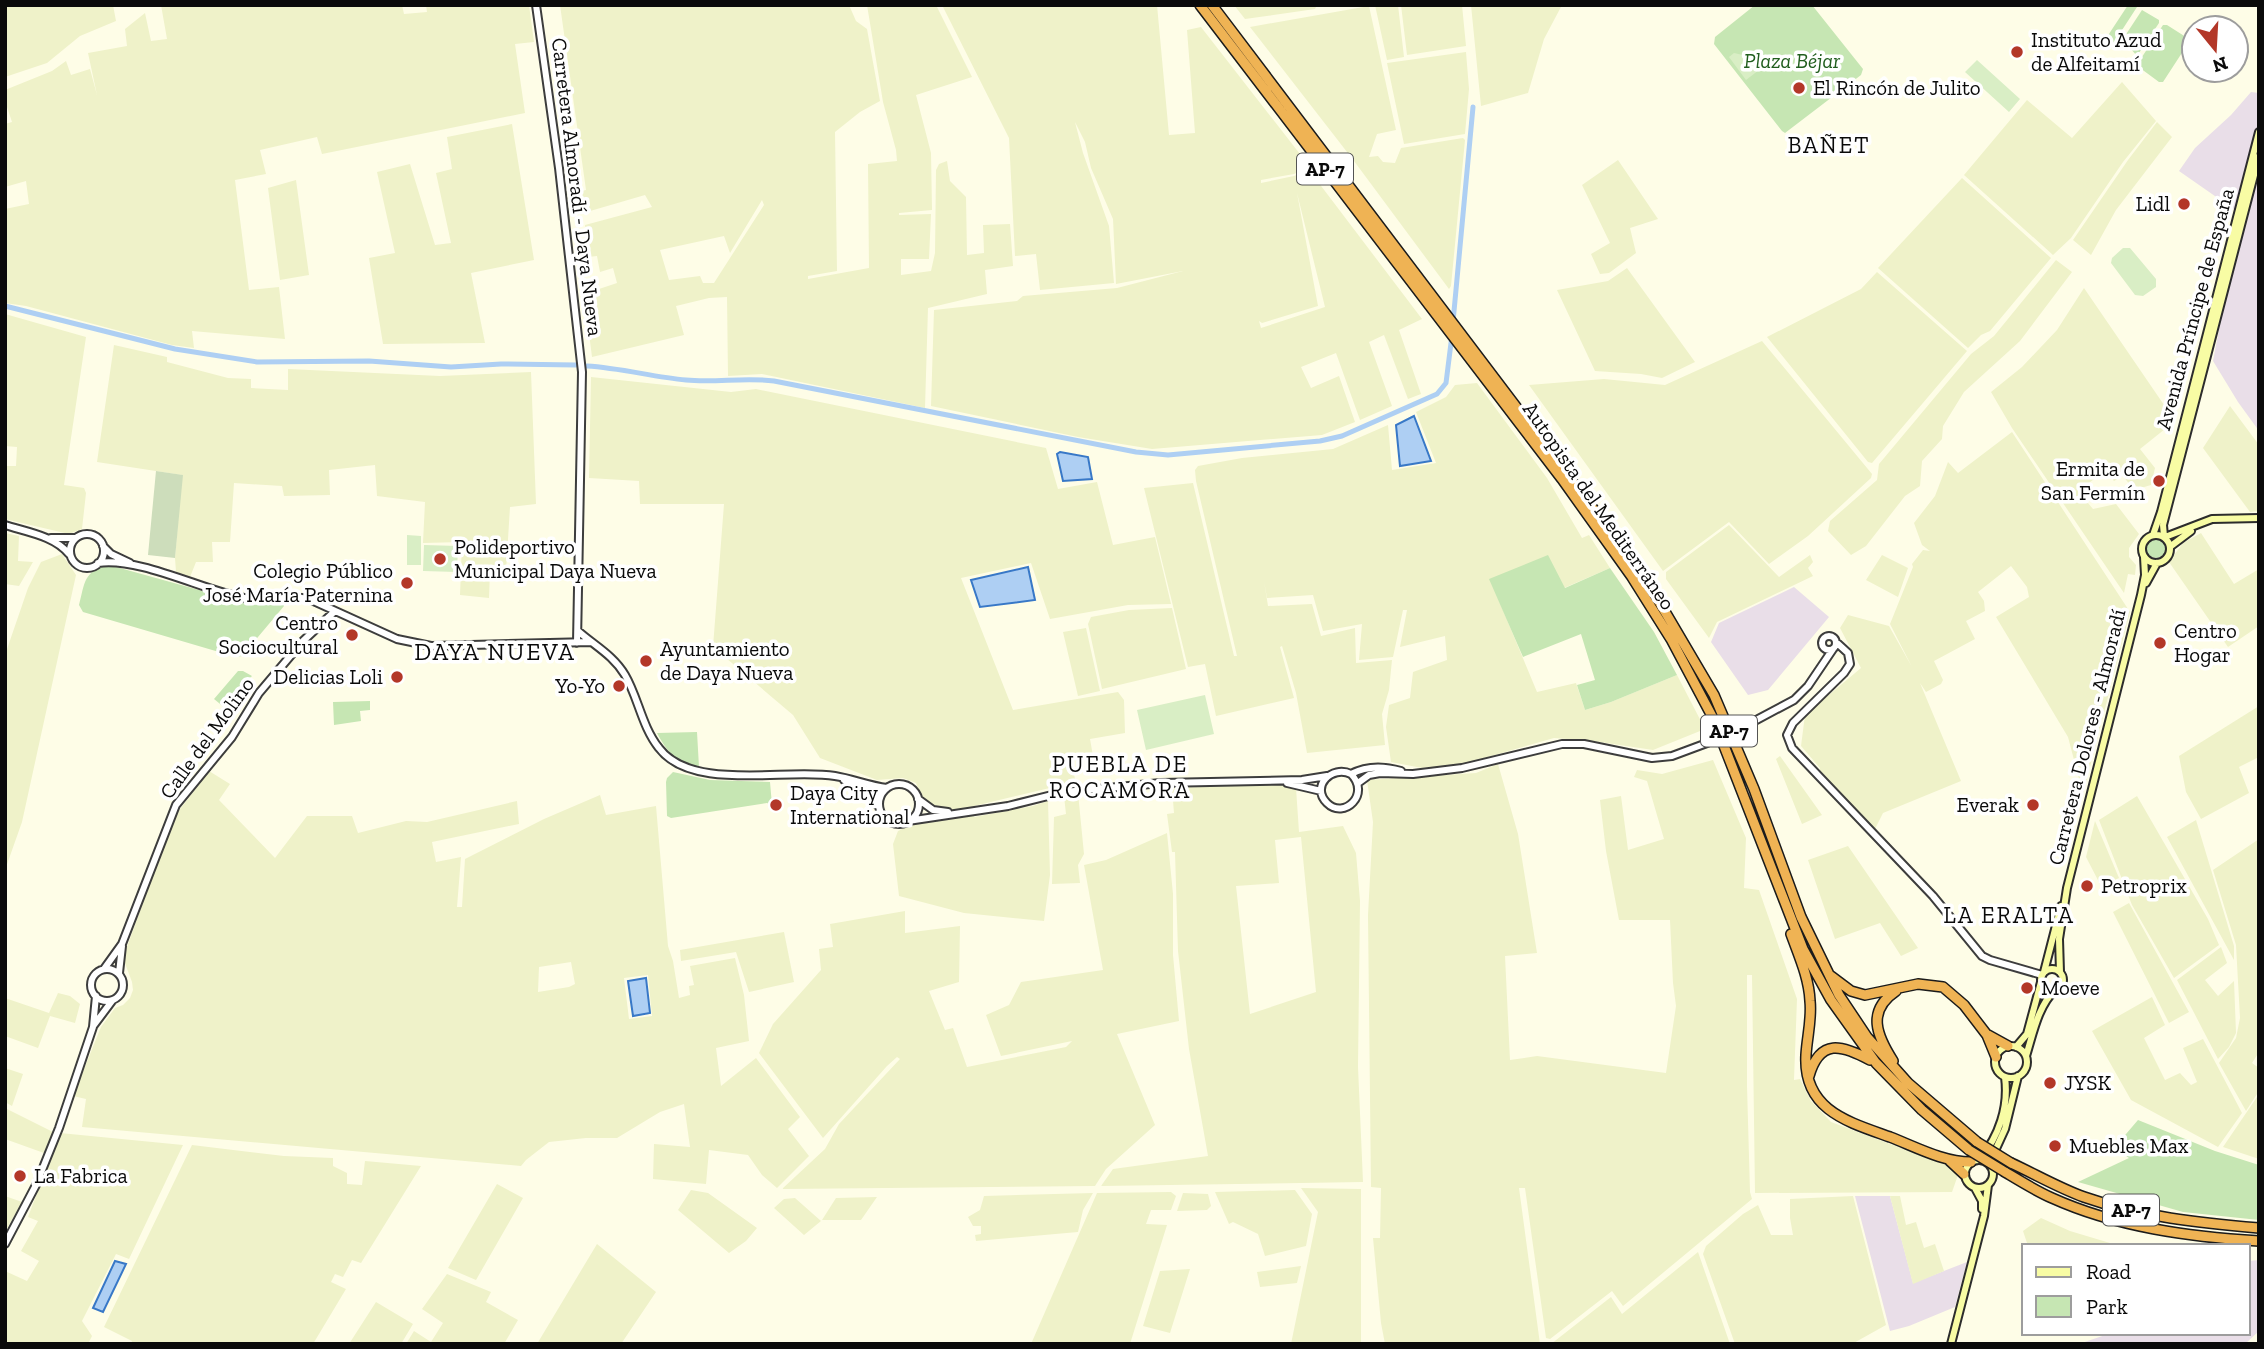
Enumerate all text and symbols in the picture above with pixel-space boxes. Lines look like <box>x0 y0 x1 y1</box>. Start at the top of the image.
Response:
north arrow <box>2180 14 2250 84</box>
place label: Instituto Azud de Alfeitamí <box>2031 27 2162 76</box>
street label: Carretera Almoradí - Daya Nueva <box>547 36 608 338</box>
marker: Instituto Azud de Alfeitamí <box>2009 44 2025 60</box>
park label: Plaza Béjar <box>1744 48 1841 73</box>
text: N <box>2210 52 2231 78</box>
place label: El Rincón de Julito <box>1813 75 1981 100</box>
marker: El Rincón de Julito <box>1791 80 1807 96</box>
district label: BAÑET <box>1787 131 1871 159</box>
road number: AP-7 <box>1297 154 1353 184</box>
street label: Avenida Príncipe de España <box>2150 185 2239 433</box>
place label: Lidl <box>2136 191 2170 216</box>
marker: Lidl <box>2176 196 2192 212</box>
street label: Autopista del Mediterráneo <box>1518 397 1681 615</box>
place label: Ermita de San Fermín <box>2041 456 2145 505</box>
marker: Ermita de San Fermín <box>2151 473 2167 489</box>
place label: Polideportivo Municipal Daya Nueva <box>454 534 657 583</box>
marker: Polideportivo Municipal Daya Nueva <box>432 551 448 567</box>
place label: Colegio Público José María Paternina <box>203 558 393 607</box>
marker: Colegio Público José María Paternina <box>399 575 415 591</box>
street label: Carretera Dolores - Almoradí <box>2043 606 2130 868</box>
place label: Centro Sociocultural <box>218 610 338 659</box>
place label: Centro Hogar <box>2174 618 2237 667</box>
marker: Centro Sociocultural <box>344 627 360 643</box>
marker: Centro Hogar <box>2152 635 2168 651</box>
place label: Ayuntamiento de Daya Nueva <box>660 636 793 685</box>
district label: DAYA NUEVA <box>414 637 576 666</box>
marker: Ayuntamiento de Daya Nueva <box>638 653 654 669</box>
place label: Delicias Loli <box>273 664 383 689</box>
marker: Delicias Loli <box>389 669 405 685</box>
street label: Calle del Molino <box>154 672 259 803</box>
place label: Yo-Yo <box>554 673 605 698</box>
marker: Yo-Yo <box>611 678 627 694</box>
road number: AP-7 <box>1701 716 1757 746</box>
district label: PUEBLA DE ROCAMORA <box>1049 750 1191 804</box>
place label: Daya City International <box>790 780 910 829</box>
place label: Everak <box>1957 792 2019 817</box>
marker: Daya City International <box>768 797 784 813</box>
marker: Everak <box>2025 797 2041 813</box>
place label: Petroprix <box>2101 873 2187 898</box>
marker: Petroprix <box>2079 878 2095 894</box>
district label: LA ERALTA <box>1943 901 2075 929</box>
place label: Moeve <box>2041 975 2100 1000</box>
marker: Moeve <box>2019 980 2035 996</box>
place label: JYSK <box>2064 1070 2111 1095</box>
marker: JYSK <box>2042 1075 2058 1091</box>
place label: Muebles Max <box>2069 1133 2189 1158</box>
marker: Muebles Max <box>2047 1138 2063 1154</box>
place label: La Fabrica <box>34 1163 128 1188</box>
marker: La Fabrica <box>12 1168 28 1184</box>
road number: AP-7 <box>2103 1194 2159 1226</box>
legend <box>2022 1244 2250 1335</box>
text: Road <box>2086 1259 2132 1284</box>
text: Park <box>2086 1294 2128 1319</box>

